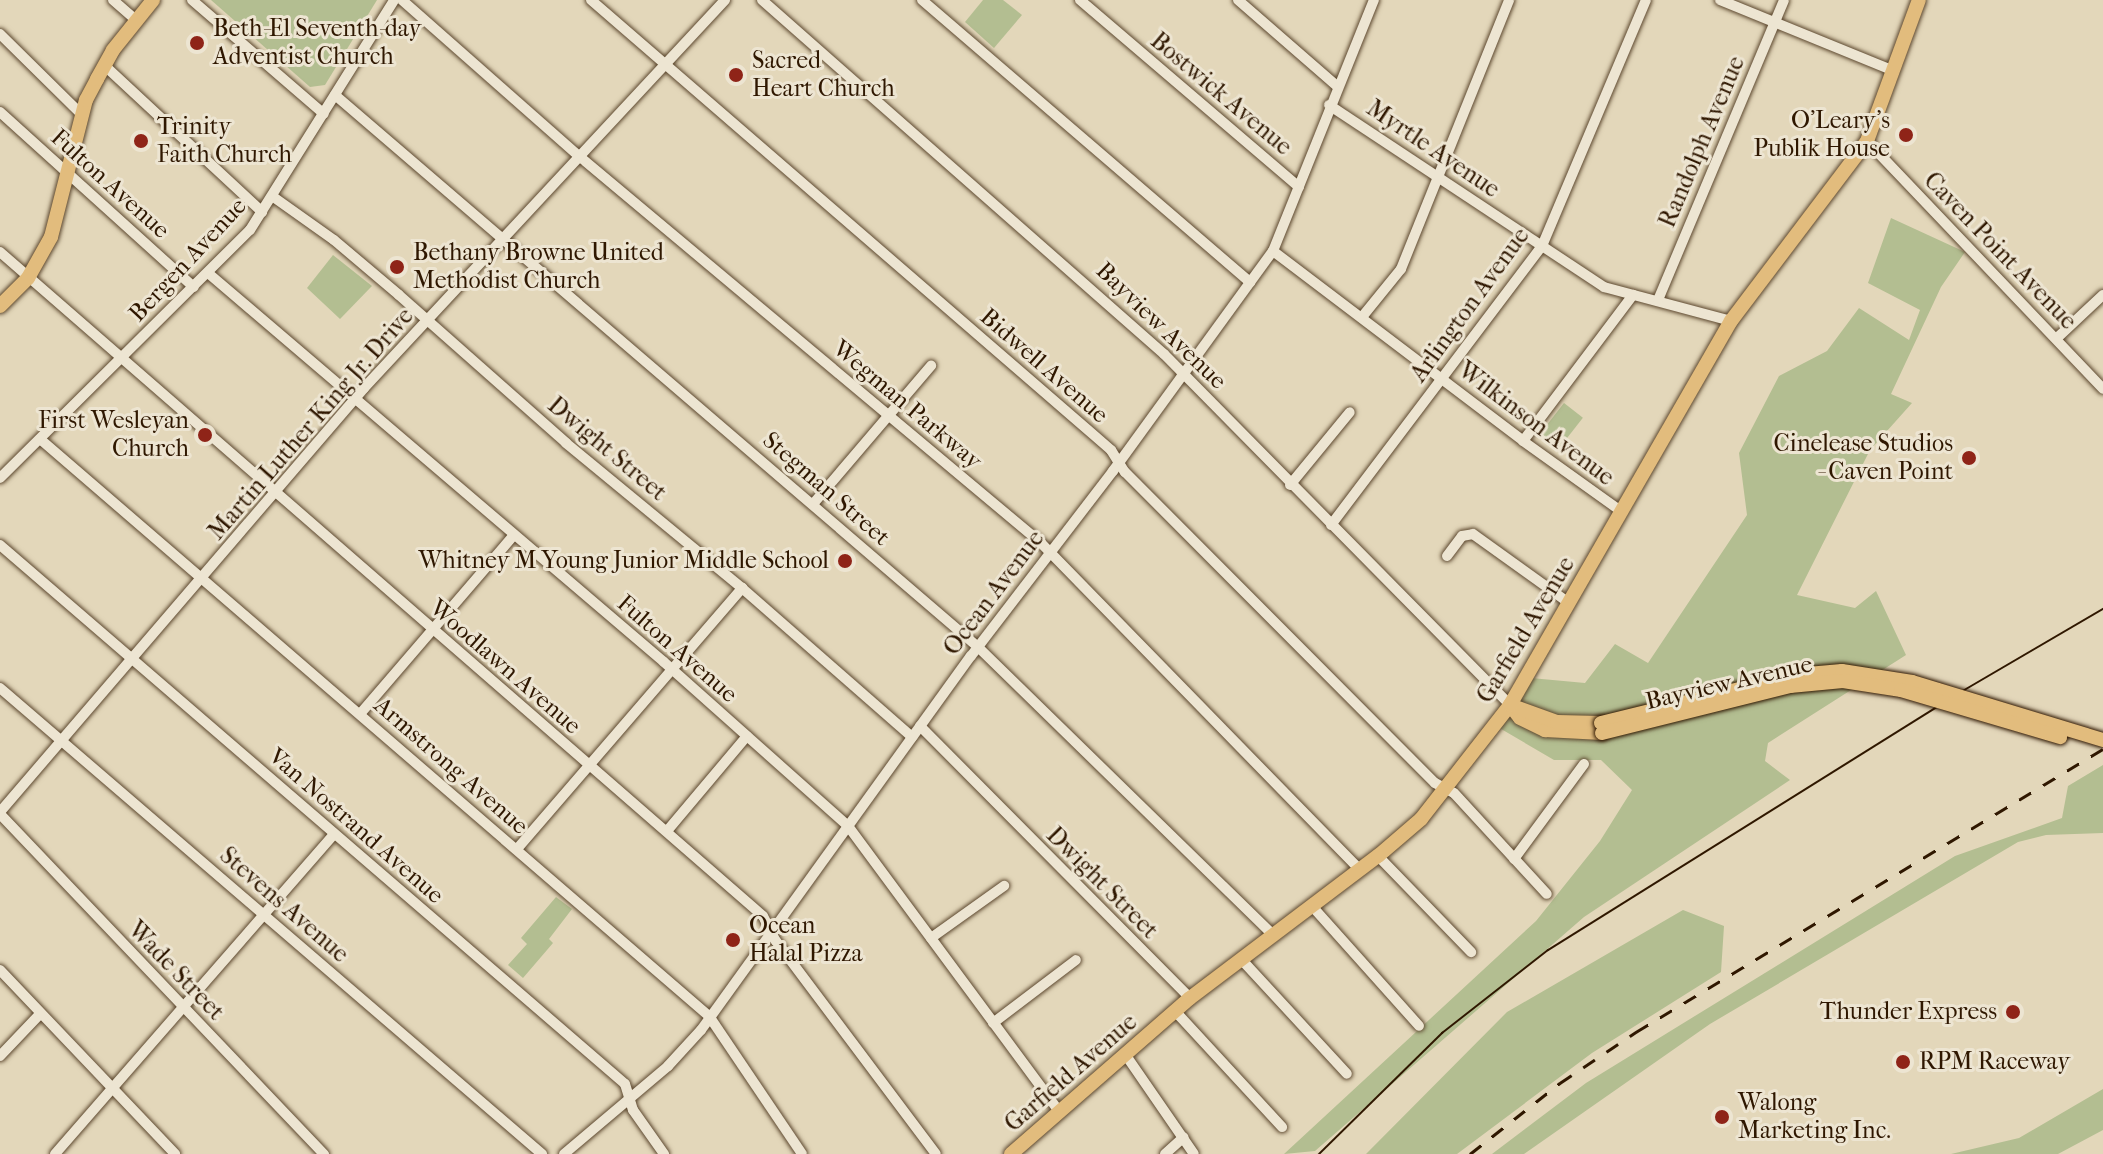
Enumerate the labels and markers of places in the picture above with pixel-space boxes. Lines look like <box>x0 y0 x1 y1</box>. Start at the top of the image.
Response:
place label: Beth-El Seventh-day Adventist Church <box>213 15 421 71</box>
marker: Beth-El Seventh-day Adventist Church <box>188 34 206 52</box>
place label: Sacred Heart Church <box>752 47 895 103</box>
marker: Sacred Heart Church <box>727 66 745 84</box>
place label: O'Leary's Publik House <box>1754 107 1890 163</box>
place label: Trinity Faith Church <box>157 113 292 169</box>
marker: O'Leary's Publik House <box>1897 126 1915 144</box>
marker: Trinity Faith Church <box>132 132 150 150</box>
place label: Bethany Browne United Methodist Church <box>413 239 664 295</box>
marker: Bethany Browne United Methodist Church <box>388 258 406 276</box>
place label: First Wesleyan Church <box>38 407 189 463</box>
marker: First Wesleyan Church <box>196 426 214 444</box>
place label: Cinelease Studios - Caven Point <box>1774 430 1953 486</box>
marker: Cinelease Studios - Caven Point <box>1960 449 1978 467</box>
place label: Whitney M Young Junior Middle School <box>419 547 829 575</box>
marker: Whitney M Young Junior Middle School <box>836 552 854 570</box>
place label: Ocean Halal Pizza <box>749 912 863 968</box>
marker: Ocean Halal Pizza <box>724 931 742 949</box>
place label: Thunder Express <box>1820 998 1997 1026</box>
marker: Thunder Express <box>2004 1003 2022 1021</box>
place label: RPM Raceway <box>1919 1048 2070 1076</box>
marker: RPM Raceway <box>1894 1053 1912 1071</box>
place label: Walong Marketing Inc. <box>1738 1089 1891 1145</box>
marker: Walong Marketing Inc. <box>1713 1108 1731 1126</box>

